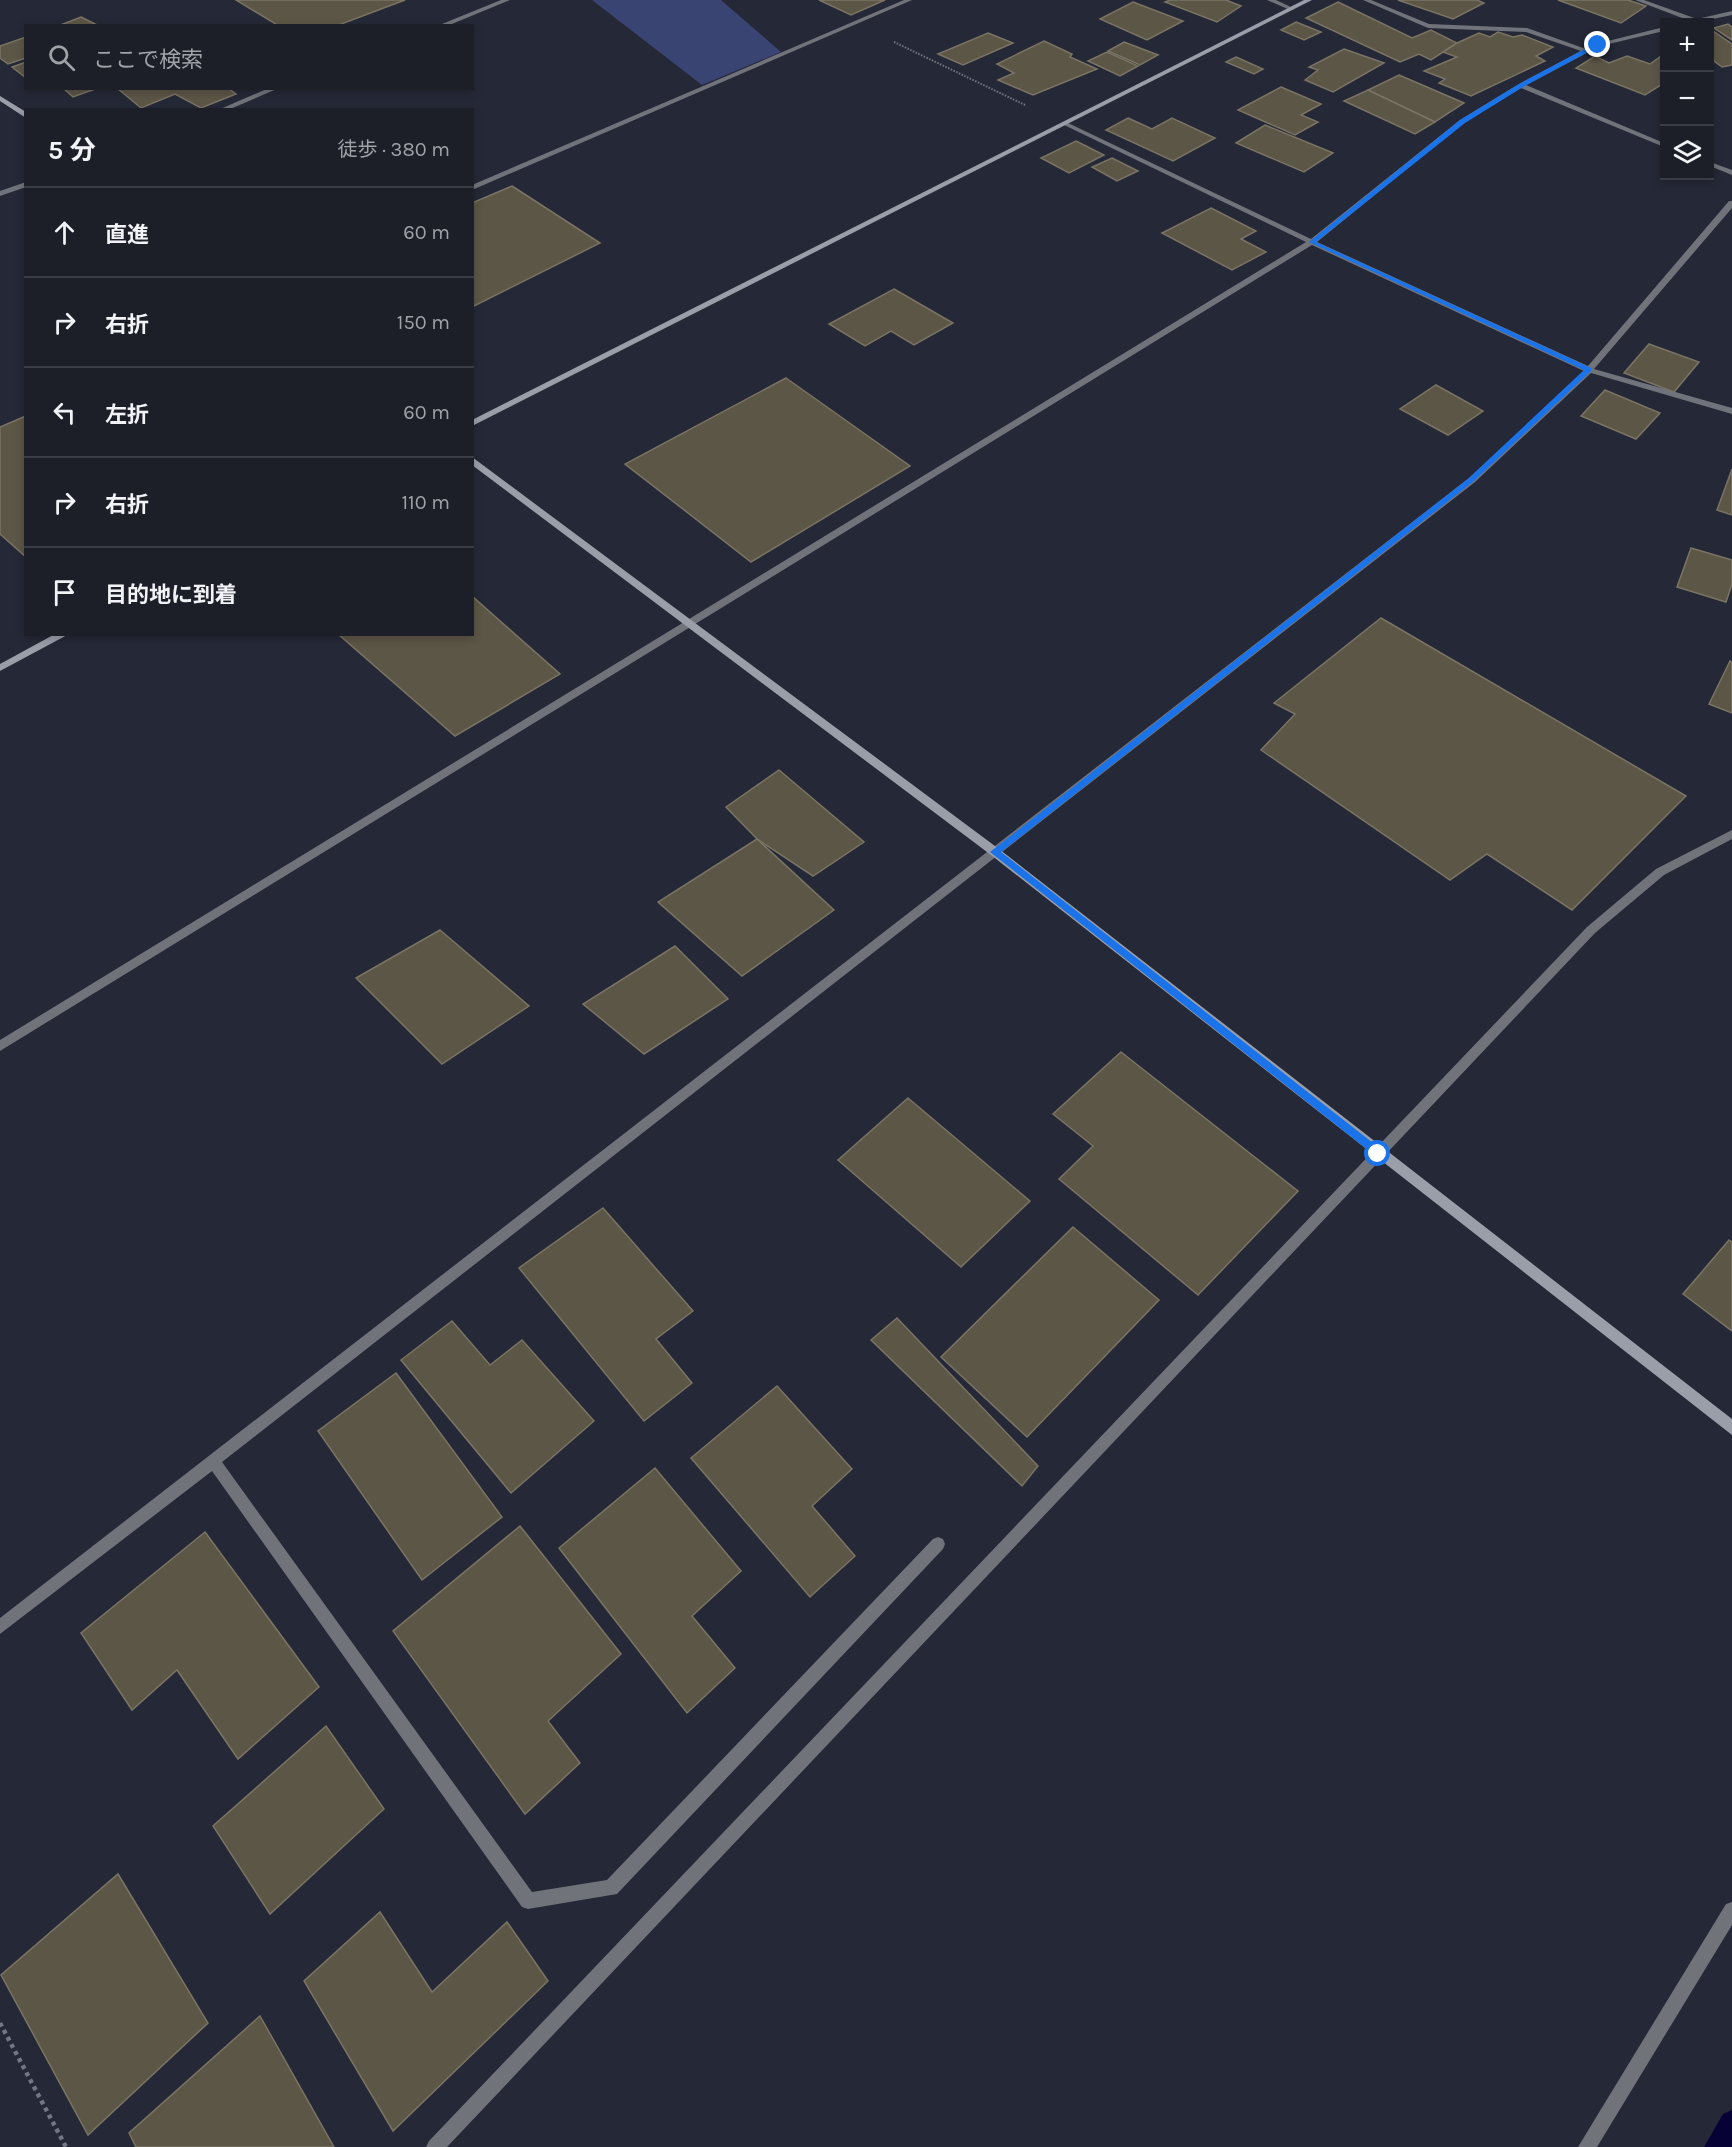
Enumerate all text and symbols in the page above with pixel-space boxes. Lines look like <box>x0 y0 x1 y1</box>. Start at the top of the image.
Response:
map controls <box>1660 18 1714 180</box>
button: + <box>1660 18 1714 72</box>
search box <box>24 24 474 90</box>
route end <box>1584 31 1610 57</box>
icon: search <box>45 41 78 74</box>
text: ここで検索 <box>93 47 203 73</box>
button: − <box>1660 72 1714 126</box>
button: layers <box>1660 126 1714 180</box>
text: 5 分 <box>48 135 96 166</box>
text: 徒歩 · 380 m <box>338 138 450 161</box>
icon: ahead <box>48 216 81 249</box>
text: 60 m <box>403 221 450 244</box>
text: 直進 <box>105 222 149 248</box>
icon: right <box>48 306 81 339</box>
text: 150 m <box>397 311 450 334</box>
text: 右折 <box>105 312 149 338</box>
icon: left <box>48 396 81 429</box>
text: 60 m <box>403 401 450 424</box>
text: 左折 <box>105 402 149 428</box>
icon: right <box>48 486 81 519</box>
text: 110 m <box>401 491 450 514</box>
text: 右折 <box>105 492 149 518</box>
icon: arrive <box>48 576 81 609</box>
text: 目的地に到着 <box>105 582 237 608</box>
route start <box>1364 1140 1390 1166</box>

